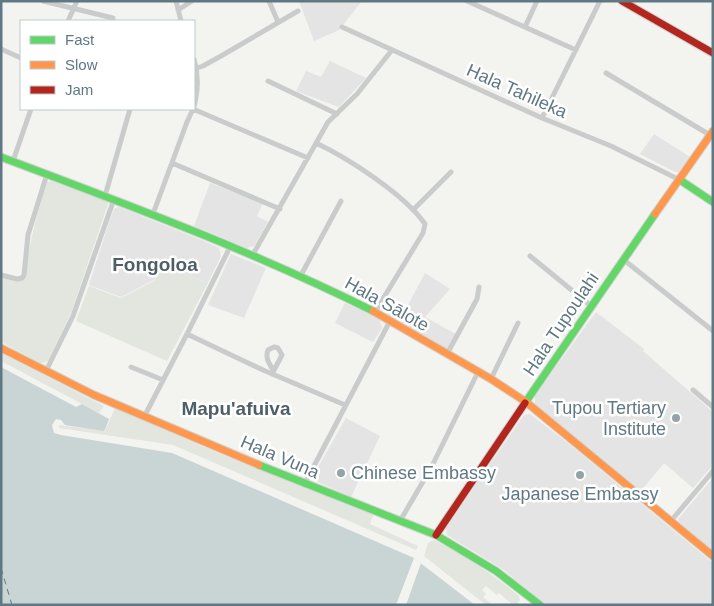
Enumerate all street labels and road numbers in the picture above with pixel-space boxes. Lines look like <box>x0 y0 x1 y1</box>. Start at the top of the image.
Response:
street label: Hala Tahileka <box>464 60 571 122</box>
street label: Hala Tupoulahi <box>519 269 603 379</box>
street label: Hala Sālote <box>341 273 433 335</box>
street label: Hala Vuna <box>238 432 323 483</box>

